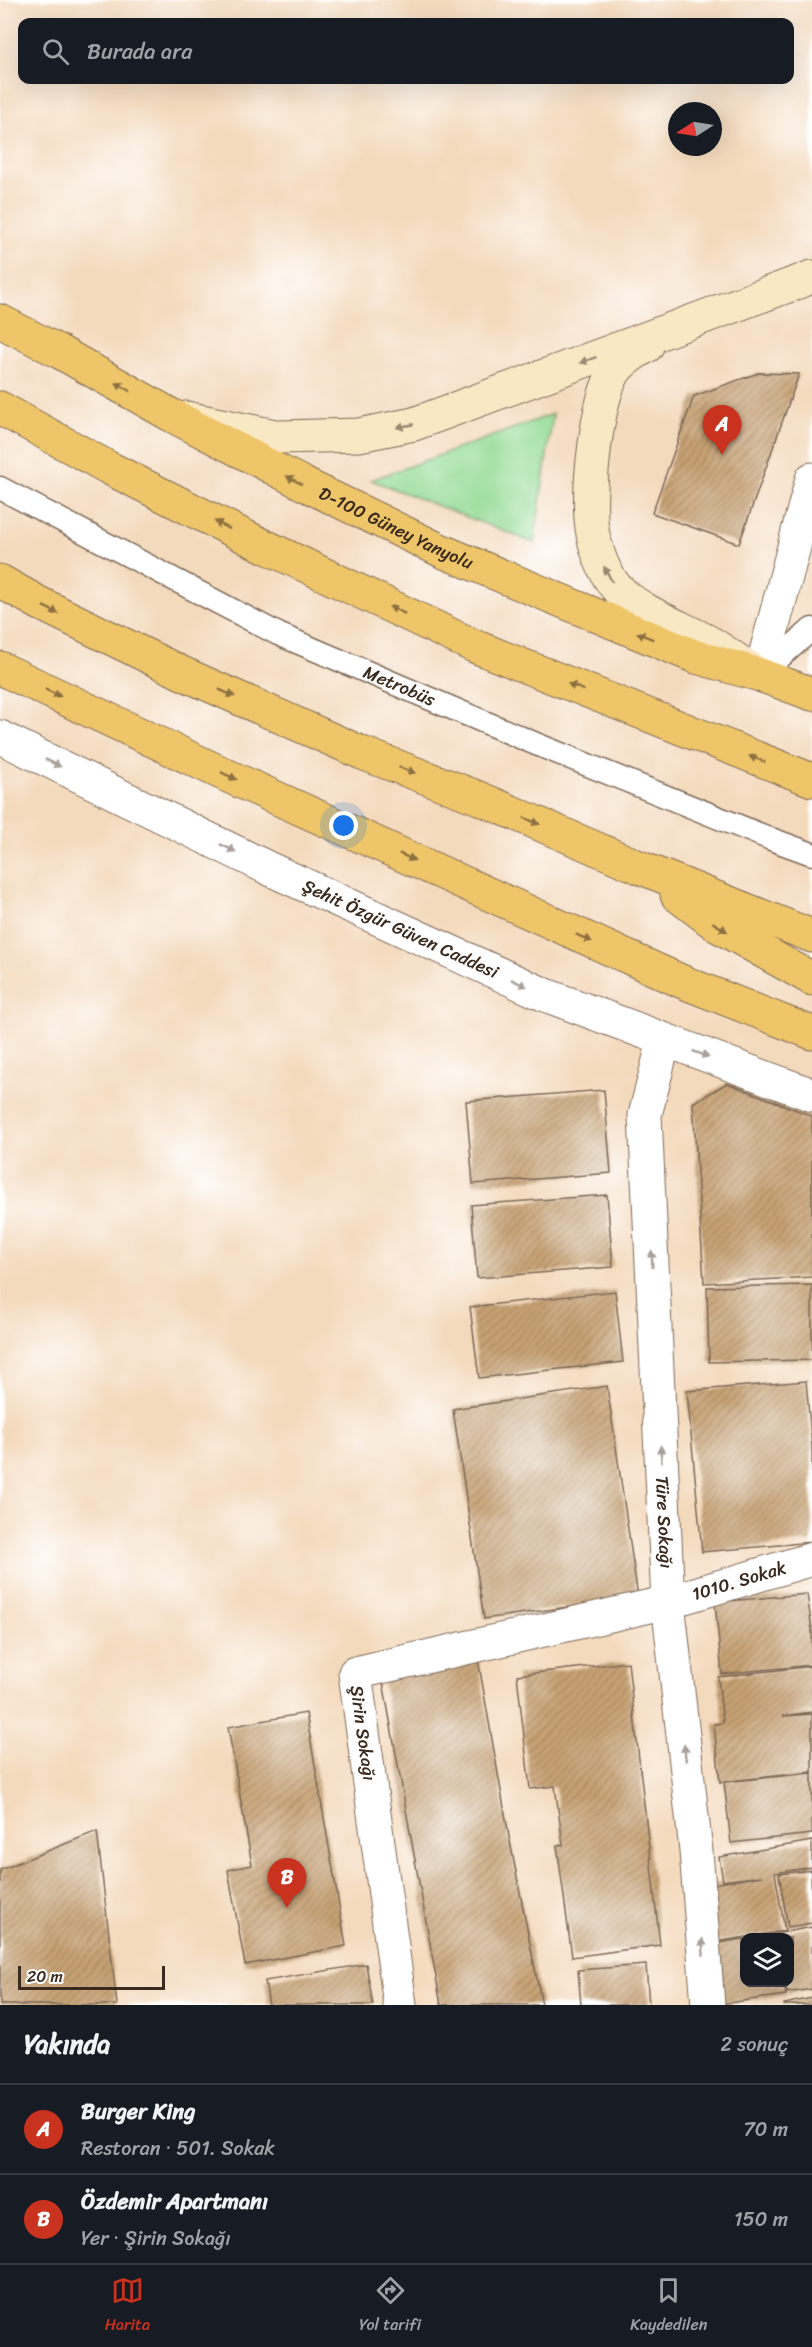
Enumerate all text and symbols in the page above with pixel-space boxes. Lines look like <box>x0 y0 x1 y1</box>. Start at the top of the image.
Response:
search box <box>18 18 794 84</box>
text: Burada ara <box>87 32 192 71</box>
icon: search <box>39 35 72 68</box>
north arrow <box>668 102 722 156</box>
one-way arrow <box>579 356 597 366</box>
one-way arrow <box>114 383 131 393</box>
pin: A <box>702 406 742 455</box>
one-way arrow <box>395 422 414 431</box>
one-way arrow <box>286 475 303 484</box>
street label: D-100 Güney Yanyolu <box>313 477 479 578</box>
one-way arrow <box>213 520 230 530</box>
one-way arrow <box>604 565 613 582</box>
one-way arrow <box>43 605 60 614</box>
one-way arrow <box>389 605 406 614</box>
one-way arrow <box>636 631 654 640</box>
street label: Metrobüs <box>358 656 441 716</box>
one-way arrow <box>567 682 585 691</box>
one-way arrow <box>44 688 61 697</box>
one-way arrow <box>219 689 236 698</box>
one-way arrow <box>748 754 766 764</box>
one-way arrow <box>44 758 61 767</box>
one-way arrow <box>398 765 416 775</box>
one-way arrow <box>220 772 238 782</box>
your location <box>329 811 358 840</box>
one-way arrow <box>524 816 542 826</box>
one-way arrow <box>219 844 236 853</box>
one-way arrow <box>398 852 416 862</box>
street label: Şehit Özgür Güven Caddesi <box>297 870 505 988</box>
one-way arrow <box>712 921 728 932</box>
one-way arrow <box>576 933 593 942</box>
one-way arrow <box>511 978 529 988</box>
one-way arrow <box>692 1050 710 1060</box>
one-way arrow <box>647 1249 656 1268</box>
one-way arrow <box>657 1444 666 1463</box>
street label: Türe Sokağı <box>646 1475 682 1569</box>
street label: 1010. Sokak <box>688 1551 790 1610</box>
street label: Şirin Sokağı <box>340 1683 386 1783</box>
one-way arrow <box>680 1743 690 1762</box>
pin: B <box>268 1858 306 1908</box>
map controls <box>740 1933 794 1987</box>
button: layers <box>740 1933 794 1987</box>
one-way arrow <box>698 1937 708 1956</box>
text: 20 m <box>27 1962 63 1991</box>
scale bar <box>18 1963 165 1990</box>
text: Yakında <box>24 2021 110 2067</box>
text: 2 sonuç <box>720 2027 788 2062</box>
text: Burger King <box>81 2092 195 2131</box>
text: A <box>37 2112 50 2147</box>
text: 70 m <box>743 2112 788 2147</box>
text: Restoran · 501. Sokak <box>81 2131 275 2166</box>
text: Özdemir Apartmanı <box>81 2182 268 2221</box>
text: B <box>37 2202 50 2237</box>
text: 150 m <box>734 2202 788 2237</box>
text: Yer · Şirin Sokağı <box>81 2221 231 2256</box>
tab: Harita <box>105 2274 150 2339</box>
tab: Yol tarifi <box>359 2274 421 2339</box>
tab: Kaydedilen <box>630 2274 707 2339</box>

